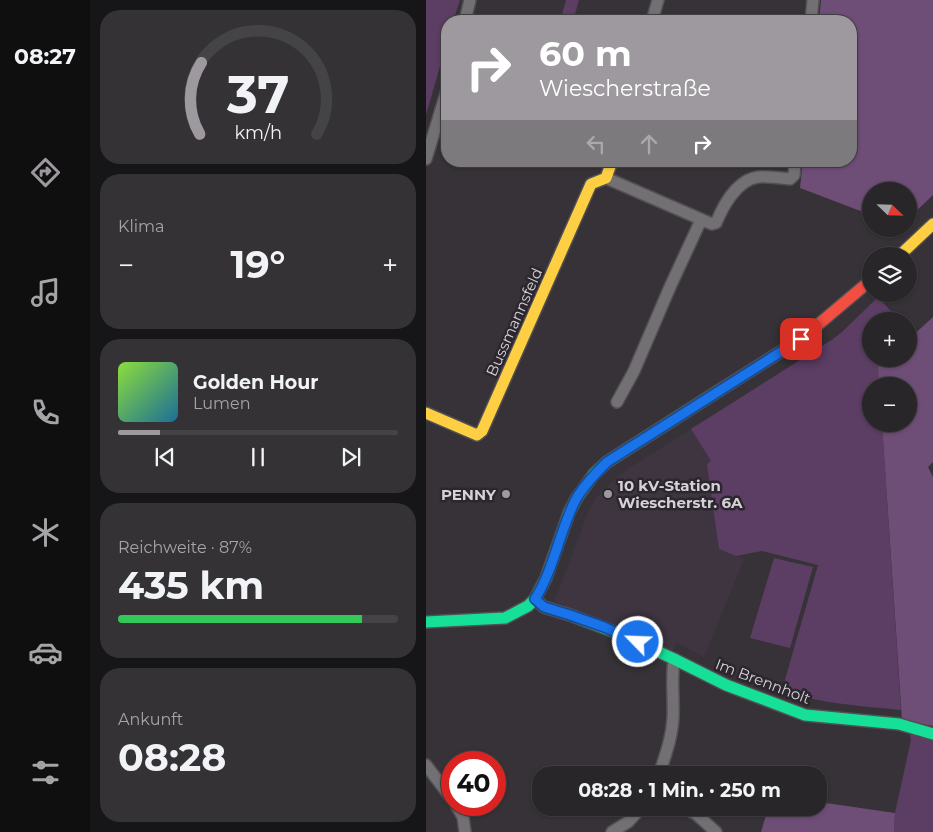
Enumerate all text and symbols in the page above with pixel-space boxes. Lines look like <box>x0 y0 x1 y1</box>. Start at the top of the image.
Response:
text: 60 m <box>539 32 632 75</box>
icon: right <box>456 35 521 100</box>
text: 08:27 <box>14 43 76 70</box>
text: 37 <box>226 63 289 126</box>
text: Wiescherstraße <box>539 75 711 102</box>
text: km/h <box>234 122 282 143</box>
icon: left <box>582 130 610 158</box>
icon: ahead <box>635 130 663 158</box>
icon: right <box>688 130 716 158</box>
icon: directions <box>28 155 63 190</box>
north arrow <box>862 182 917 238</box>
map controls <box>862 182 917 432</box>
text: Klima <box>118 217 164 236</box>
text: 19° <box>231 241 286 288</box>
button: layers <box>862 247 917 302</box>
text: − <box>118 248 134 282</box>
text: + <box>382 248 398 282</box>
street label: Bussmannsfeld <box>482 265 546 379</box>
icon: music <box>28 275 63 310</box>
button: + <box>862 312 917 367</box>
pin <box>780 318 822 360</box>
icon: arrive <box>787 325 815 353</box>
text: Golden Hour <box>193 371 319 394</box>
button: − <box>862 377 917 432</box>
text: Lumen <box>193 394 251 413</box>
icon: phone <box>28 395 63 430</box>
icon: previous <box>151 443 179 471</box>
icon: pause <box>244 443 272 471</box>
icon: next <box>337 443 365 471</box>
place label: 10 kV-Station Wiescherstr. 6A <box>618 476 743 512</box>
place label: PENNY <box>441 485 497 504</box>
marker: PENNY <box>500 488 512 500</box>
marker: 10 kV-Station Wiescherstr. 6A <box>602 488 614 500</box>
icon: climate <box>28 515 63 550</box>
text: Reichweite · 87% <box>118 538 252 557</box>
text: 435 km <box>118 562 264 609</box>
position arrow <box>611 615 663 667</box>
icon: car <box>28 635 63 670</box>
street label: Im Brennholt <box>713 654 813 708</box>
text: Ankunft <box>118 710 183 729</box>
text: 08:28 <box>118 734 226 781</box>
speed limit sign: 40 <box>441 751 506 816</box>
icon: filters <box>28 755 63 790</box>
text: 08:28 · 1 Min. · 250 m <box>578 779 781 802</box>

